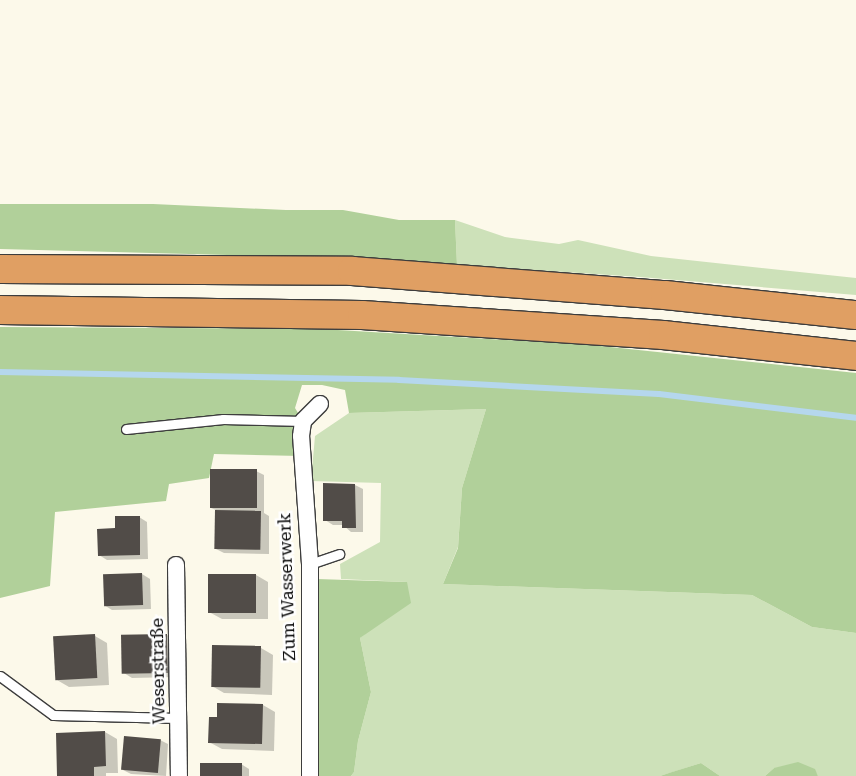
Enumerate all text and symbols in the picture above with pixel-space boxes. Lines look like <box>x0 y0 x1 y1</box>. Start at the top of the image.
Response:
street label: Zum Wasserwerk <box>274 512 300 662</box>
street label: Weserstraße <box>146 618 170 724</box>

